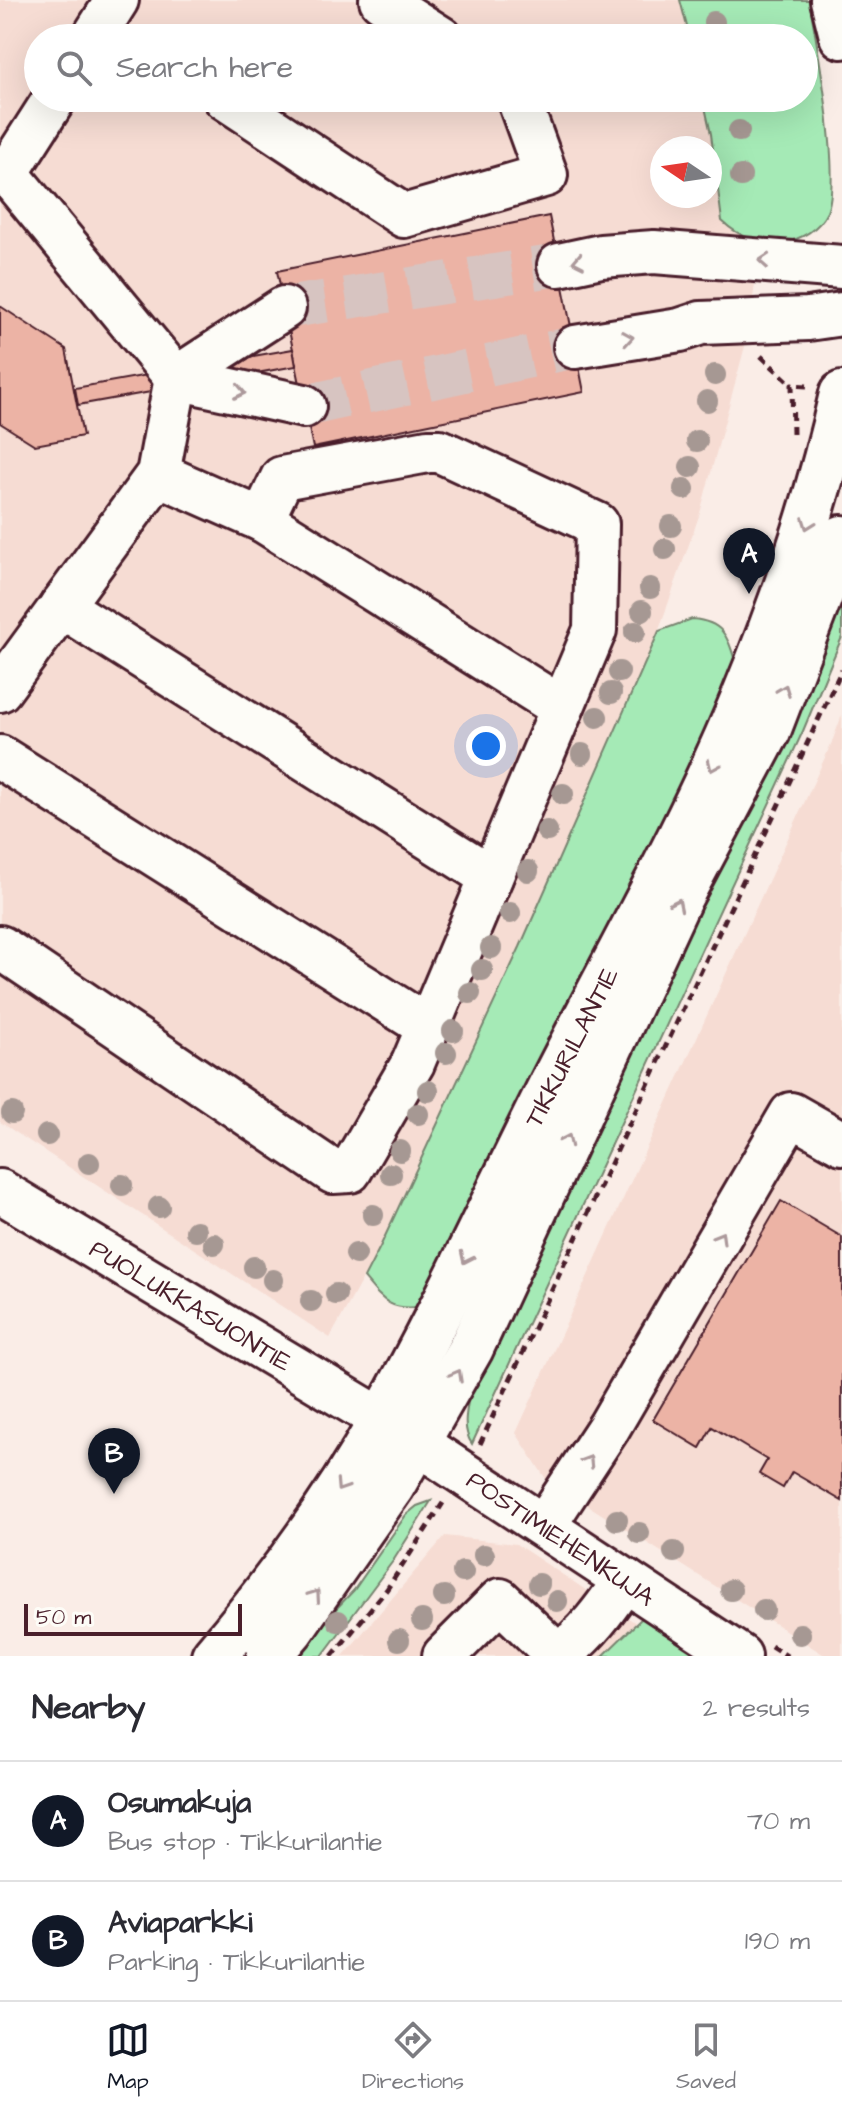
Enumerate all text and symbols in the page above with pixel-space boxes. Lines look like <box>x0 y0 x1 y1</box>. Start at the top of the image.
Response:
search box <box>24 24 818 112</box>
icon: search <box>52 46 96 90</box>
text: Search here <box>116 47 293 89</box>
north arrow <box>650 136 722 208</box>
one-way arrow <box>571 251 585 268</box>
one-way arrow <box>757 253 770 270</box>
one-way arrow <box>621 330 634 347</box>
one-way arrow <box>233 383 246 400</box>
one-way arrow <box>801 516 818 530</box>
pin: A <box>723 528 775 594</box>
one-way arrow <box>774 684 791 698</box>
your location <box>466 726 506 766</box>
one-way arrow <box>707 757 723 772</box>
one-way arrow <box>667 898 683 912</box>
street label: TIKKURILANTIE <box>516 961 628 1134</box>
one-way arrow <box>558 1133 574 1148</box>
street label: PUOLUKKASUONTIE <box>83 1231 298 1380</box>
one-way arrow <box>710 1231 726 1246</box>
one-way arrow <box>460 1250 476 1264</box>
one-way arrow <box>447 1369 463 1384</box>
pin: B <box>88 1428 140 1494</box>
one-way arrow <box>578 1455 593 1470</box>
street label: POSTIMIEHENKUJA <box>459 1462 662 1615</box>
one-way arrow <box>335 1477 350 1492</box>
one-way arrow <box>306 1590 320 1604</box>
scale bar <box>24 1600 242 1636</box>
text: 50 m <box>36 1602 91 1633</box>
text: Nearby <box>32 1684 146 1732</box>
text: 2 results <box>702 1690 810 1726</box>
text: Osumakuja <box>108 1782 251 1824</box>
text: A <box>50 1803 66 1839</box>
text: 70 m <box>747 1803 810 1839</box>
text: Bus stop · Tikkurilantie <box>108 1824 383 1860</box>
text: Aviaparkki <box>108 1902 253 1944</box>
text: B <box>49 1923 67 1959</box>
text: 190 m <box>745 1923 810 1959</box>
text: Parking · Tikkurilantie <box>108 1944 365 1980</box>
tab: Map <box>106 2018 150 2097</box>
tab: Directions <box>362 2018 464 2097</box>
tab: Saved <box>676 2018 736 2097</box>

